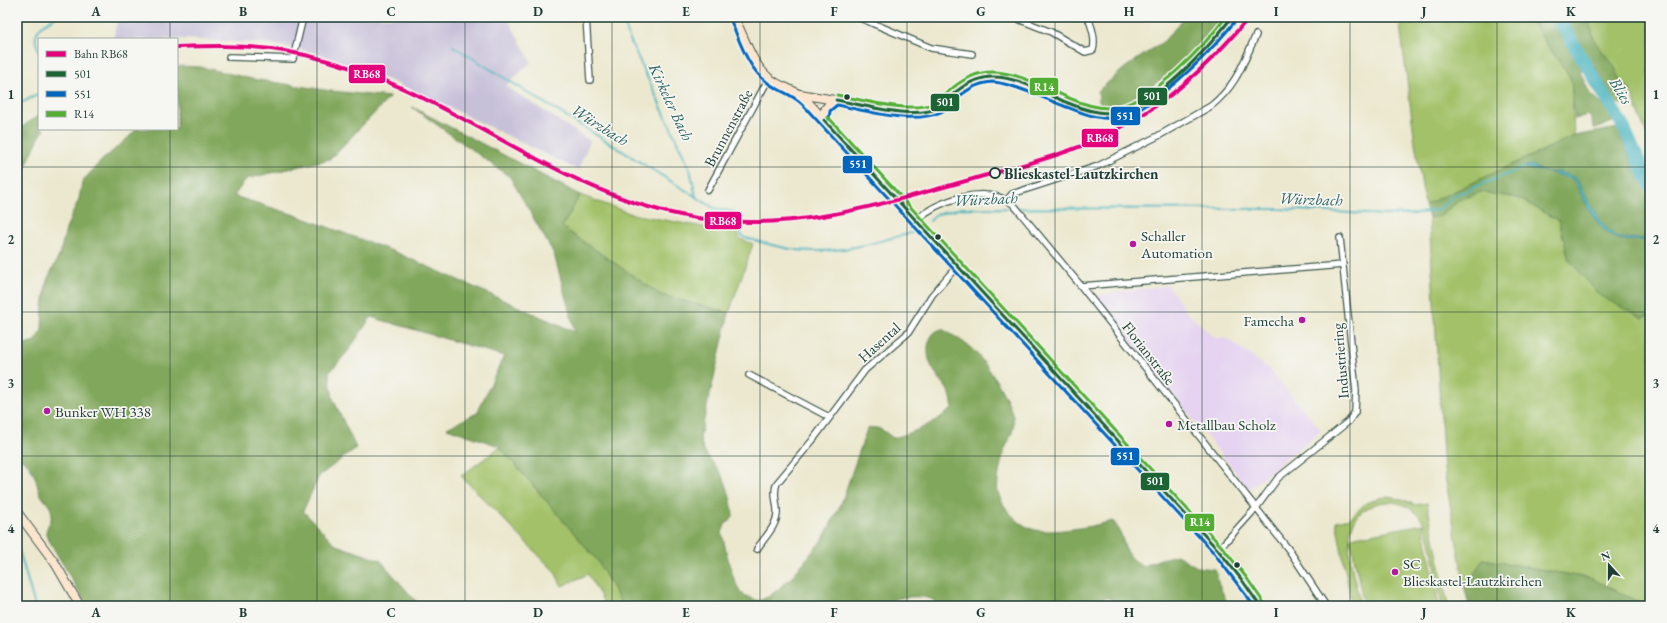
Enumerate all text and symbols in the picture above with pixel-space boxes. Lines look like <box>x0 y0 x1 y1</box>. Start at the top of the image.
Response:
text: A <box>90 3 101 20</box>
text: B <box>239 3 247 20</box>
text: C <box>386 3 396 20</box>
text: D <box>533 3 543 20</box>
text: E <box>682 3 690 20</box>
text: F <box>830 3 838 20</box>
text: G <box>976 3 986 20</box>
text: H <box>1124 3 1135 20</box>
text: I <box>1274 3 1279 20</box>
text: J <box>1420 3 1427 20</box>
text: K <box>1566 3 1577 20</box>
legend <box>38 38 178 130</box>
text: Bahn RB68 <box>74 46 128 62</box>
water label: Kirkeler Bach <box>644 59 698 144</box>
line badge: RB68 <box>348 64 386 84</box>
text: 501 <box>74 66 92 82</box>
text: RB68 <box>354 67 381 81</box>
water label: Blies <box>1604 73 1638 109</box>
line badge: R14 <box>1029 77 1059 96</box>
text: R14 <box>1034 80 1054 94</box>
text: 1 <box>8 86 15 103</box>
text: 551 <box>74 86 92 102</box>
street label: Brunnenstraße <box>700 86 756 170</box>
text: 1 <box>1653 86 1660 103</box>
line badge: 501 <box>1137 87 1168 106</box>
text: 501 <box>1143 89 1161 103</box>
unlabelled marker <box>842 92 852 102</box>
line badge: 501 <box>930 93 960 112</box>
text: 501 <box>936 95 954 109</box>
water label: Würzbach <box>567 99 633 151</box>
text: R14 <box>74 106 94 122</box>
line badge: 551 <box>1110 106 1141 126</box>
text: 551 <box>1116 109 1134 123</box>
line badge: RB68 <box>1081 128 1119 148</box>
text: RB68 <box>1087 131 1114 145</box>
line badge: 551 <box>842 155 873 174</box>
text: 551 <box>849 157 867 171</box>
place label: Blieskastel-Lautzkirchen <box>1004 164 1159 183</box>
marker: Blieskastel-Lautzkirchen <box>989 167 1001 179</box>
water label: Würzbach <box>954 187 1018 211</box>
water label: Würzbach <box>1279 187 1343 211</box>
line badge: RB68 <box>704 211 742 230</box>
text: RB68 <box>710 214 737 228</box>
place label: Schaller Automation <box>1140 226 1213 262</box>
text: 2 <box>8 231 15 248</box>
text: 2 <box>1653 231 1660 248</box>
unlabelled marker <box>933 232 943 242</box>
marker: Schaller Automation <box>1128 239 1138 249</box>
place label: Famecha <box>1244 311 1294 330</box>
marker: Famecha <box>1297 315 1307 325</box>
street label: Florianstraße <box>1118 317 1180 389</box>
street label: Hasental <box>854 318 905 366</box>
street label: Industriering <box>1327 322 1353 400</box>
text: 3 <box>8 375 15 392</box>
text: 3 <box>1653 375 1660 392</box>
place label: Bunker WH 338 <box>55 402 151 421</box>
marker: Bunker WH 338 <box>42 406 52 416</box>
place label: Metallbau Scholz <box>1177 415 1276 434</box>
marker: Metallbau Scholz <box>1164 419 1174 429</box>
line badge: 551 <box>1110 447 1140 466</box>
text: 551 <box>1116 449 1134 463</box>
line badge: 501 <box>1140 472 1170 491</box>
text: 501 <box>1146 474 1164 488</box>
line badge: R14 <box>1184 513 1215 532</box>
text: R14 <box>1190 515 1210 529</box>
text: 4 <box>8 520 15 537</box>
text: 4 <box>1653 520 1660 537</box>
north arrow <box>1589 545 1629 585</box>
text: N <box>1599 547 1612 564</box>
place label: SC Blieskastel-Lautzkirchen <box>1403 554 1542 590</box>
unlabelled marker <box>1232 560 1242 570</box>
marker: SC Blieskastel-Lautzkirchen <box>1390 567 1400 577</box>
text: A <box>90 604 101 621</box>
text: B <box>239 604 247 621</box>
text: C <box>386 604 396 621</box>
text: D <box>533 604 543 621</box>
text: E <box>682 604 690 621</box>
text: F <box>830 604 838 621</box>
text: G <box>976 604 986 621</box>
text: H <box>1124 604 1135 621</box>
text: I <box>1274 604 1279 621</box>
text: J <box>1420 604 1427 621</box>
text: K <box>1566 604 1577 621</box>

